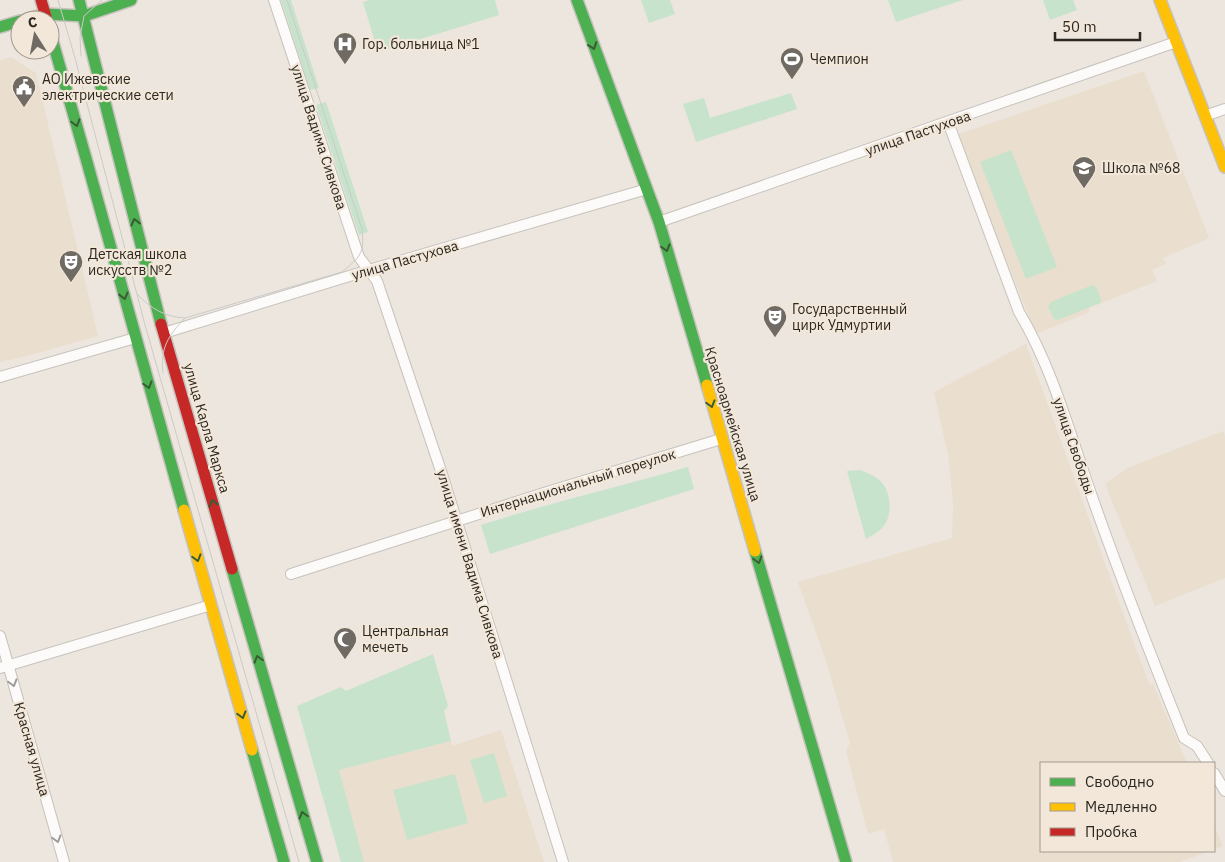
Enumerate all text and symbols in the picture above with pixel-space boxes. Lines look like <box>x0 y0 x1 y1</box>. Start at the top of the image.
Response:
north arrow <box>10 10 60 60</box>
scale bar <box>1055 10 1140 42</box>
text: С <box>26 13 39 32</box>
text: 50 m <box>1062 17 1097 36</box>
hospital icon: Гор. больница №1 <box>332 31 358 65</box>
place label: Гор. больница №1 <box>362 35 480 53</box>
one-way arrow <box>587 41 597 50</box>
sports icon: Чемпион <box>779 46 805 80</box>
place label: Чемпион <box>810 50 869 68</box>
street label: улица Вадима Сивкова <box>287 62 351 212</box>
place label: АО Ижевские электрические сети <box>42 70 174 104</box>
public building icon: АО Ижевские электрические сети <box>11 74 37 108</box>
street label: улица Пастухова <box>863 106 973 159</box>
one-way arrow <box>70 118 81 127</box>
school or university icon: Школа №68 <box>1071 155 1097 189</box>
place label: Школа №68 <box>1102 159 1181 177</box>
one-way arrow <box>131 219 141 227</box>
street label: улица Пастухова <box>350 236 461 284</box>
one-way arrow <box>661 243 671 252</box>
place label: Детская школа искусств №2 <box>88 245 187 279</box>
theatre icon: Детская школа искусств №2 <box>58 249 84 283</box>
one-way arrow <box>118 292 128 300</box>
place label: Государственный цирк Удмуртии <box>792 300 907 334</box>
theatre icon: Государственный цирк Удмуртии <box>762 304 788 338</box>
street label: Красноармейская улица <box>701 344 765 504</box>
street label: улица Карла Маркса <box>180 361 234 496</box>
one-way arrow <box>142 381 153 390</box>
street label: улица Свободы <box>1049 395 1099 497</box>
one-way arrow <box>706 400 716 408</box>
street label: Интернациональный переулок <box>478 445 678 521</box>
street label: улица имени Вадима Сивкова <box>433 467 508 661</box>
one-way arrow <box>208 499 218 508</box>
one-way arrow <box>192 554 202 562</box>
one-way arrow <box>752 555 762 563</box>
place label: Центральная мечеть <box>362 622 449 656</box>
mosque icon: Центральная мечеть <box>332 626 358 660</box>
one-way arrow <box>253 655 264 663</box>
one-way arrow <box>8 678 18 686</box>
street label: Красная улица <box>10 700 54 799</box>
one-way arrow <box>236 710 246 718</box>
legend <box>1040 762 1215 852</box>
text: Свободно <box>1085 772 1154 791</box>
text: Медленно <box>1085 797 1157 816</box>
one-way arrow <box>298 811 309 820</box>
text: Пробка <box>1085 822 1137 841</box>
one-way arrow <box>52 835 62 843</box>

